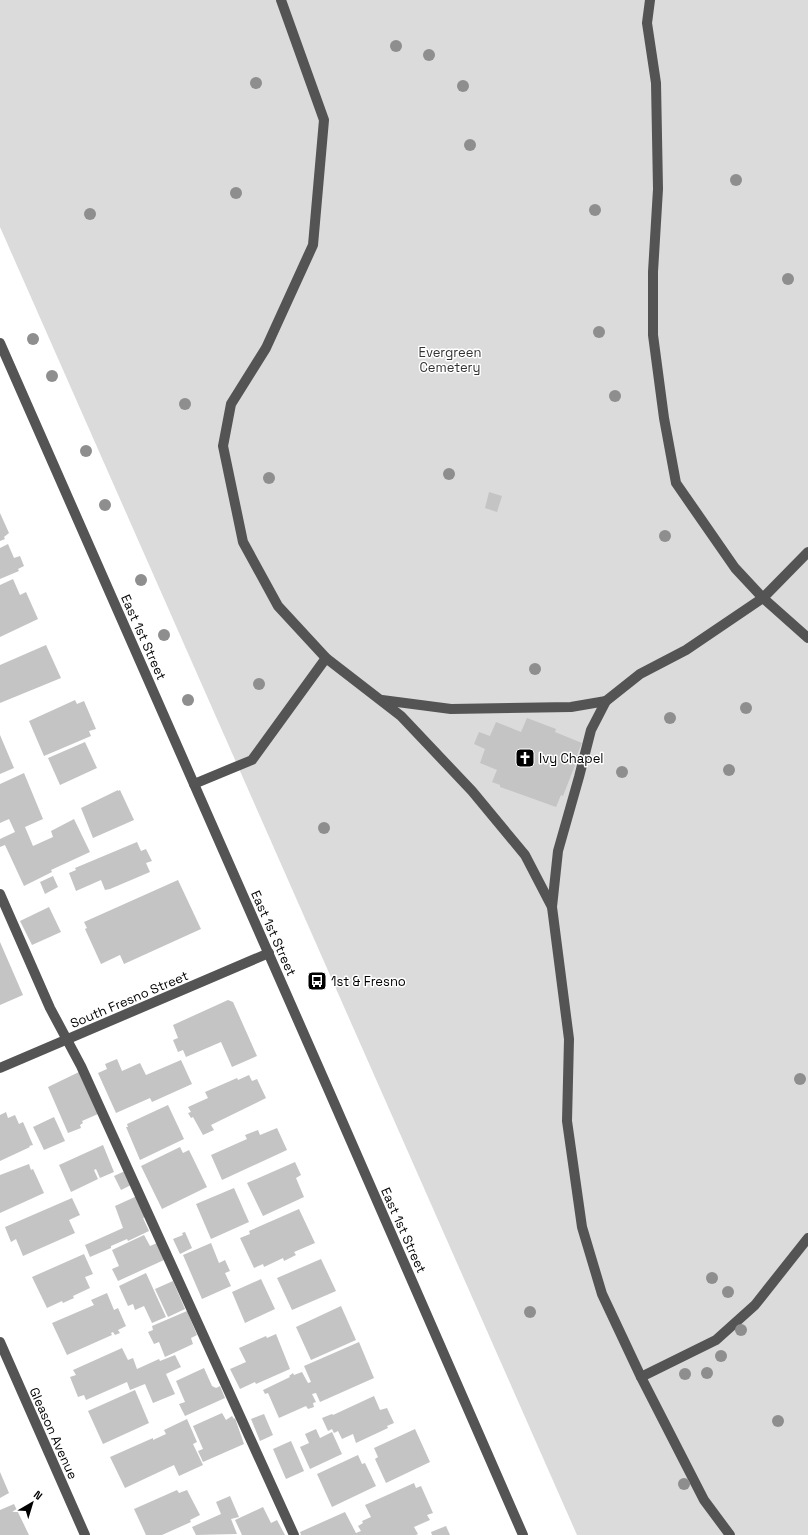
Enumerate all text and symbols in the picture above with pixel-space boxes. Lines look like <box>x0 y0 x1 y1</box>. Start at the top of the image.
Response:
park label: Evergreen Cemetery <box>419 344 481 376</box>
street label: East 1st Street <box>117 592 170 683</box>
church icon: Ivy Chapel <box>514 747 536 769</box>
place label: Ivy Chapel <box>539 750 604 767</box>
street label: East 1st Street <box>247 888 300 979</box>
street label: South Fresno Street <box>68 967 191 1032</box>
bus stop icon: 1st & Fresno <box>306 970 328 992</box>
place label: 1st & Fresno <box>331 973 406 990</box>
street label: East 1st Street <box>377 1185 430 1276</box>
street label: Gleason Avenue <box>26 1385 81 1482</box>
north arrow <box>12 1483 52 1523</box>
text: N <box>31 1487 45 1503</box>

